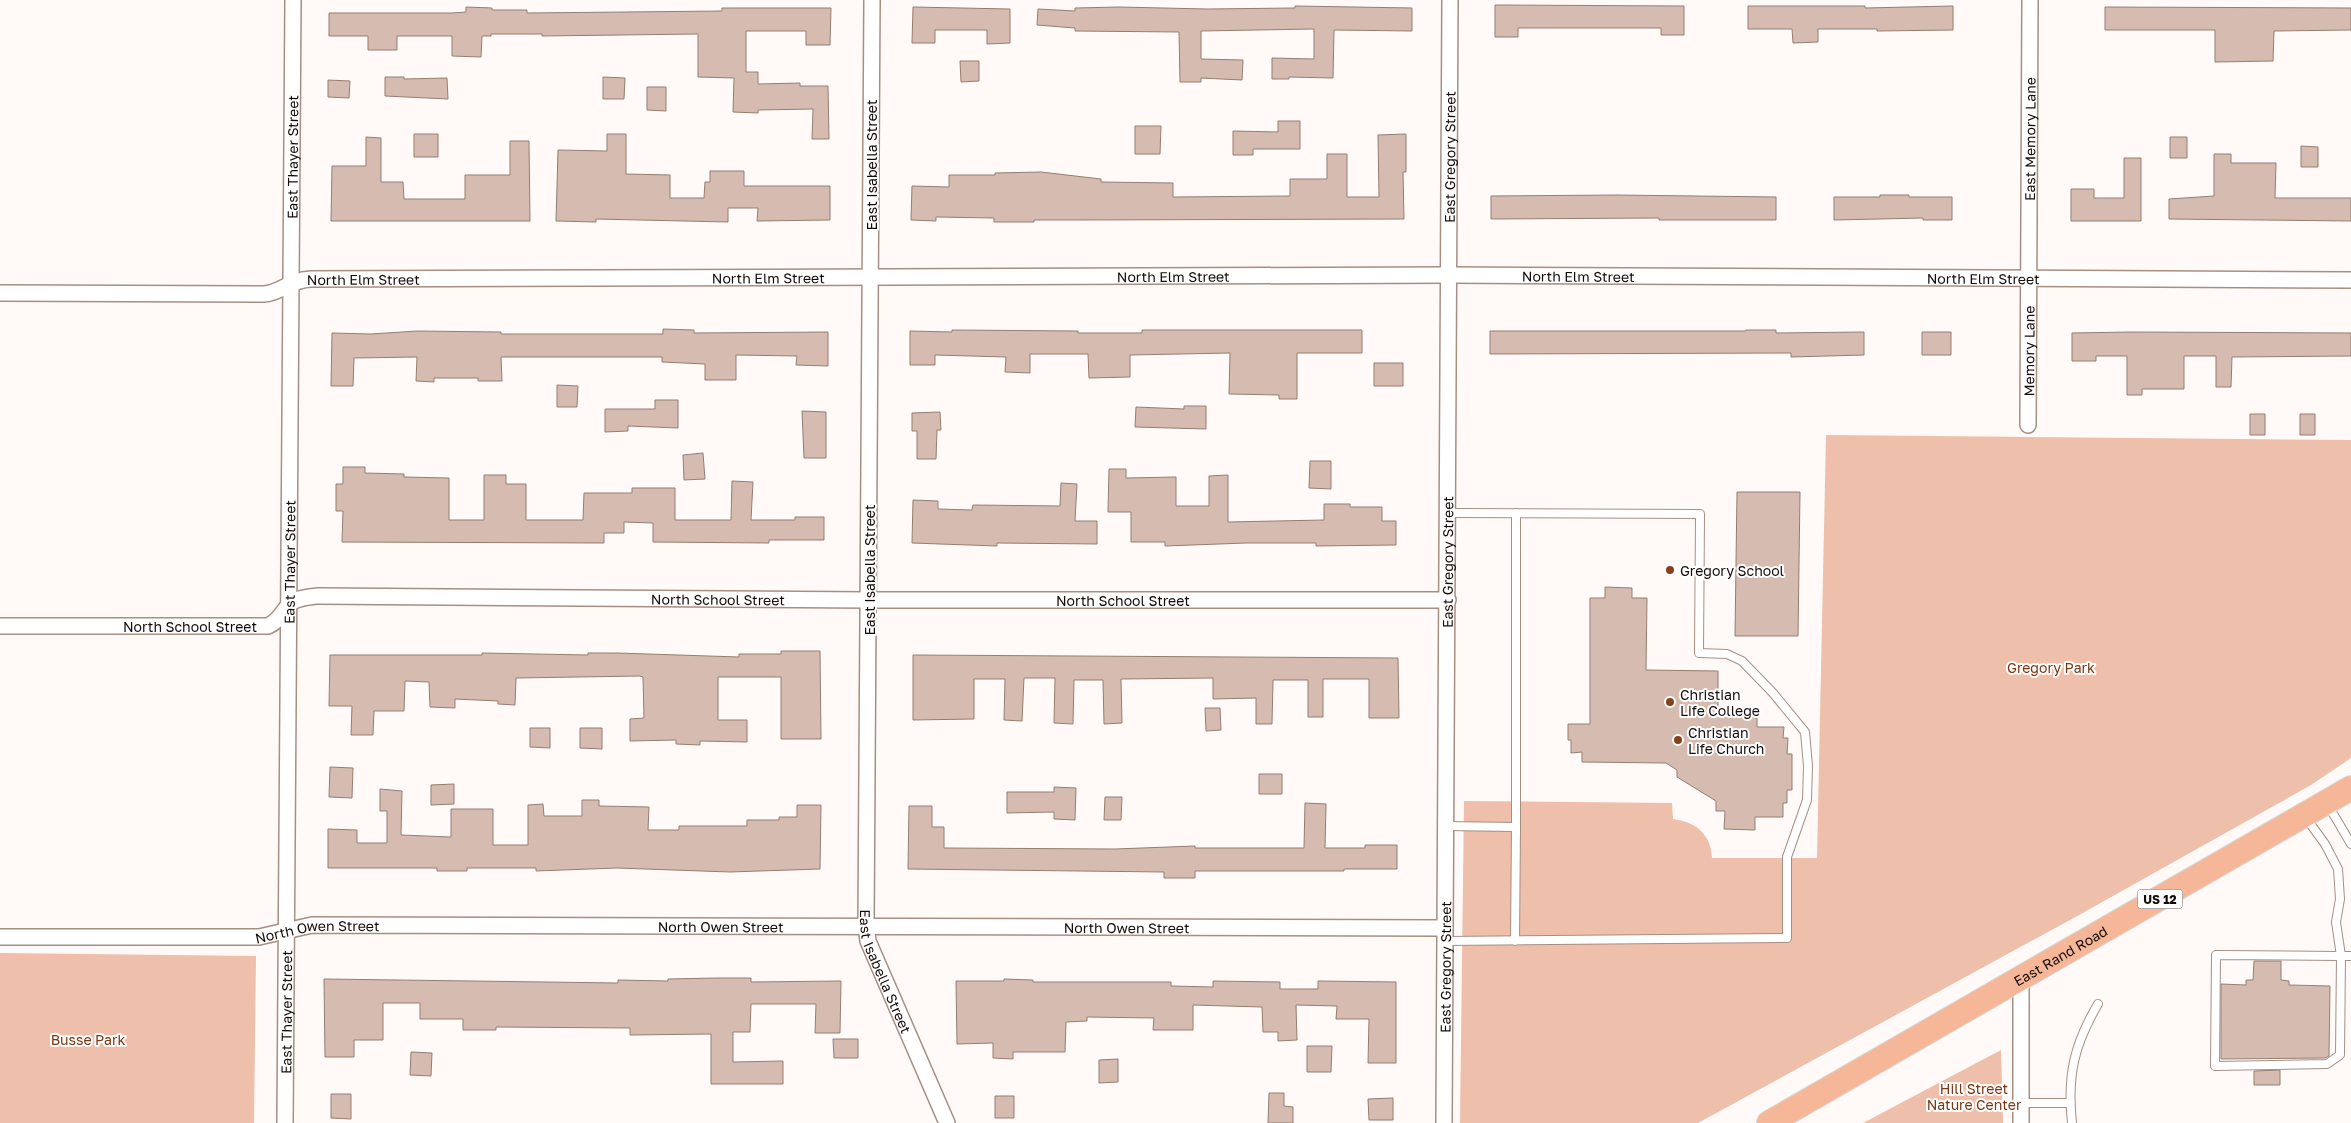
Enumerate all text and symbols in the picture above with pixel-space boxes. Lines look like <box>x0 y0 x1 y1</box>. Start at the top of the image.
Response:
street label: East Memory Lane <box>2021 77 2038 201</box>
street label: East Gregory Street <box>1440 91 1458 223</box>
street label: East Thayer Street <box>283 95 301 219</box>
street label: East Isabella Street <box>863 99 880 231</box>
street label: North Elm Street <box>1117 267 1230 285</box>
street label: North Elm Street <box>1522 267 1635 285</box>
street label: North Elm Street <box>712 269 825 286</box>
street label: North Elm Street <box>1927 269 2040 287</box>
street label: North Elm Street <box>307 270 420 288</box>
street label: Memory Lane <box>2020 305 2037 397</box>
street label: East Gregory Street <box>1438 496 1456 628</box>
street label: East Thayer Street <box>280 500 298 624</box>
street label: East Isabella Street <box>861 504 878 636</box>
place label: Gregory School <box>1680 562 1784 579</box>
marker: Gregory School <box>1664 564 1676 576</box>
street label: North School Street <box>651 590 785 608</box>
street label: North School Street <box>1056 592 1190 609</box>
street label: North School Street <box>123 618 257 635</box>
park label: Gregory Park <box>2007 659 2095 676</box>
place label: Christian Life College <box>1680 686 1760 719</box>
marker: Christian Life College <box>1664 696 1676 708</box>
place label: Christian Life Church <box>1688 724 1764 757</box>
marker: Christian Life Church <box>1672 734 1684 746</box>
road number: US 12 <box>2138 890 2182 909</box>
street label: East Gregory Street <box>1436 901 1454 1033</box>
street label: East Isabella Street <box>857 909 915 1036</box>
street label: North Owen Street <box>253 916 380 946</box>
street label: North Owen Street <box>658 917 784 935</box>
street label: North Owen Street <box>1064 918 1190 936</box>
street label: East Rand Road <box>2010 922 2110 989</box>
street label: East Thayer Street <box>277 950 295 1074</box>
park label: Busse Park <box>51 1031 125 1048</box>
park label: Hill Street Nature Center <box>1927 1080 2022 1113</box>

